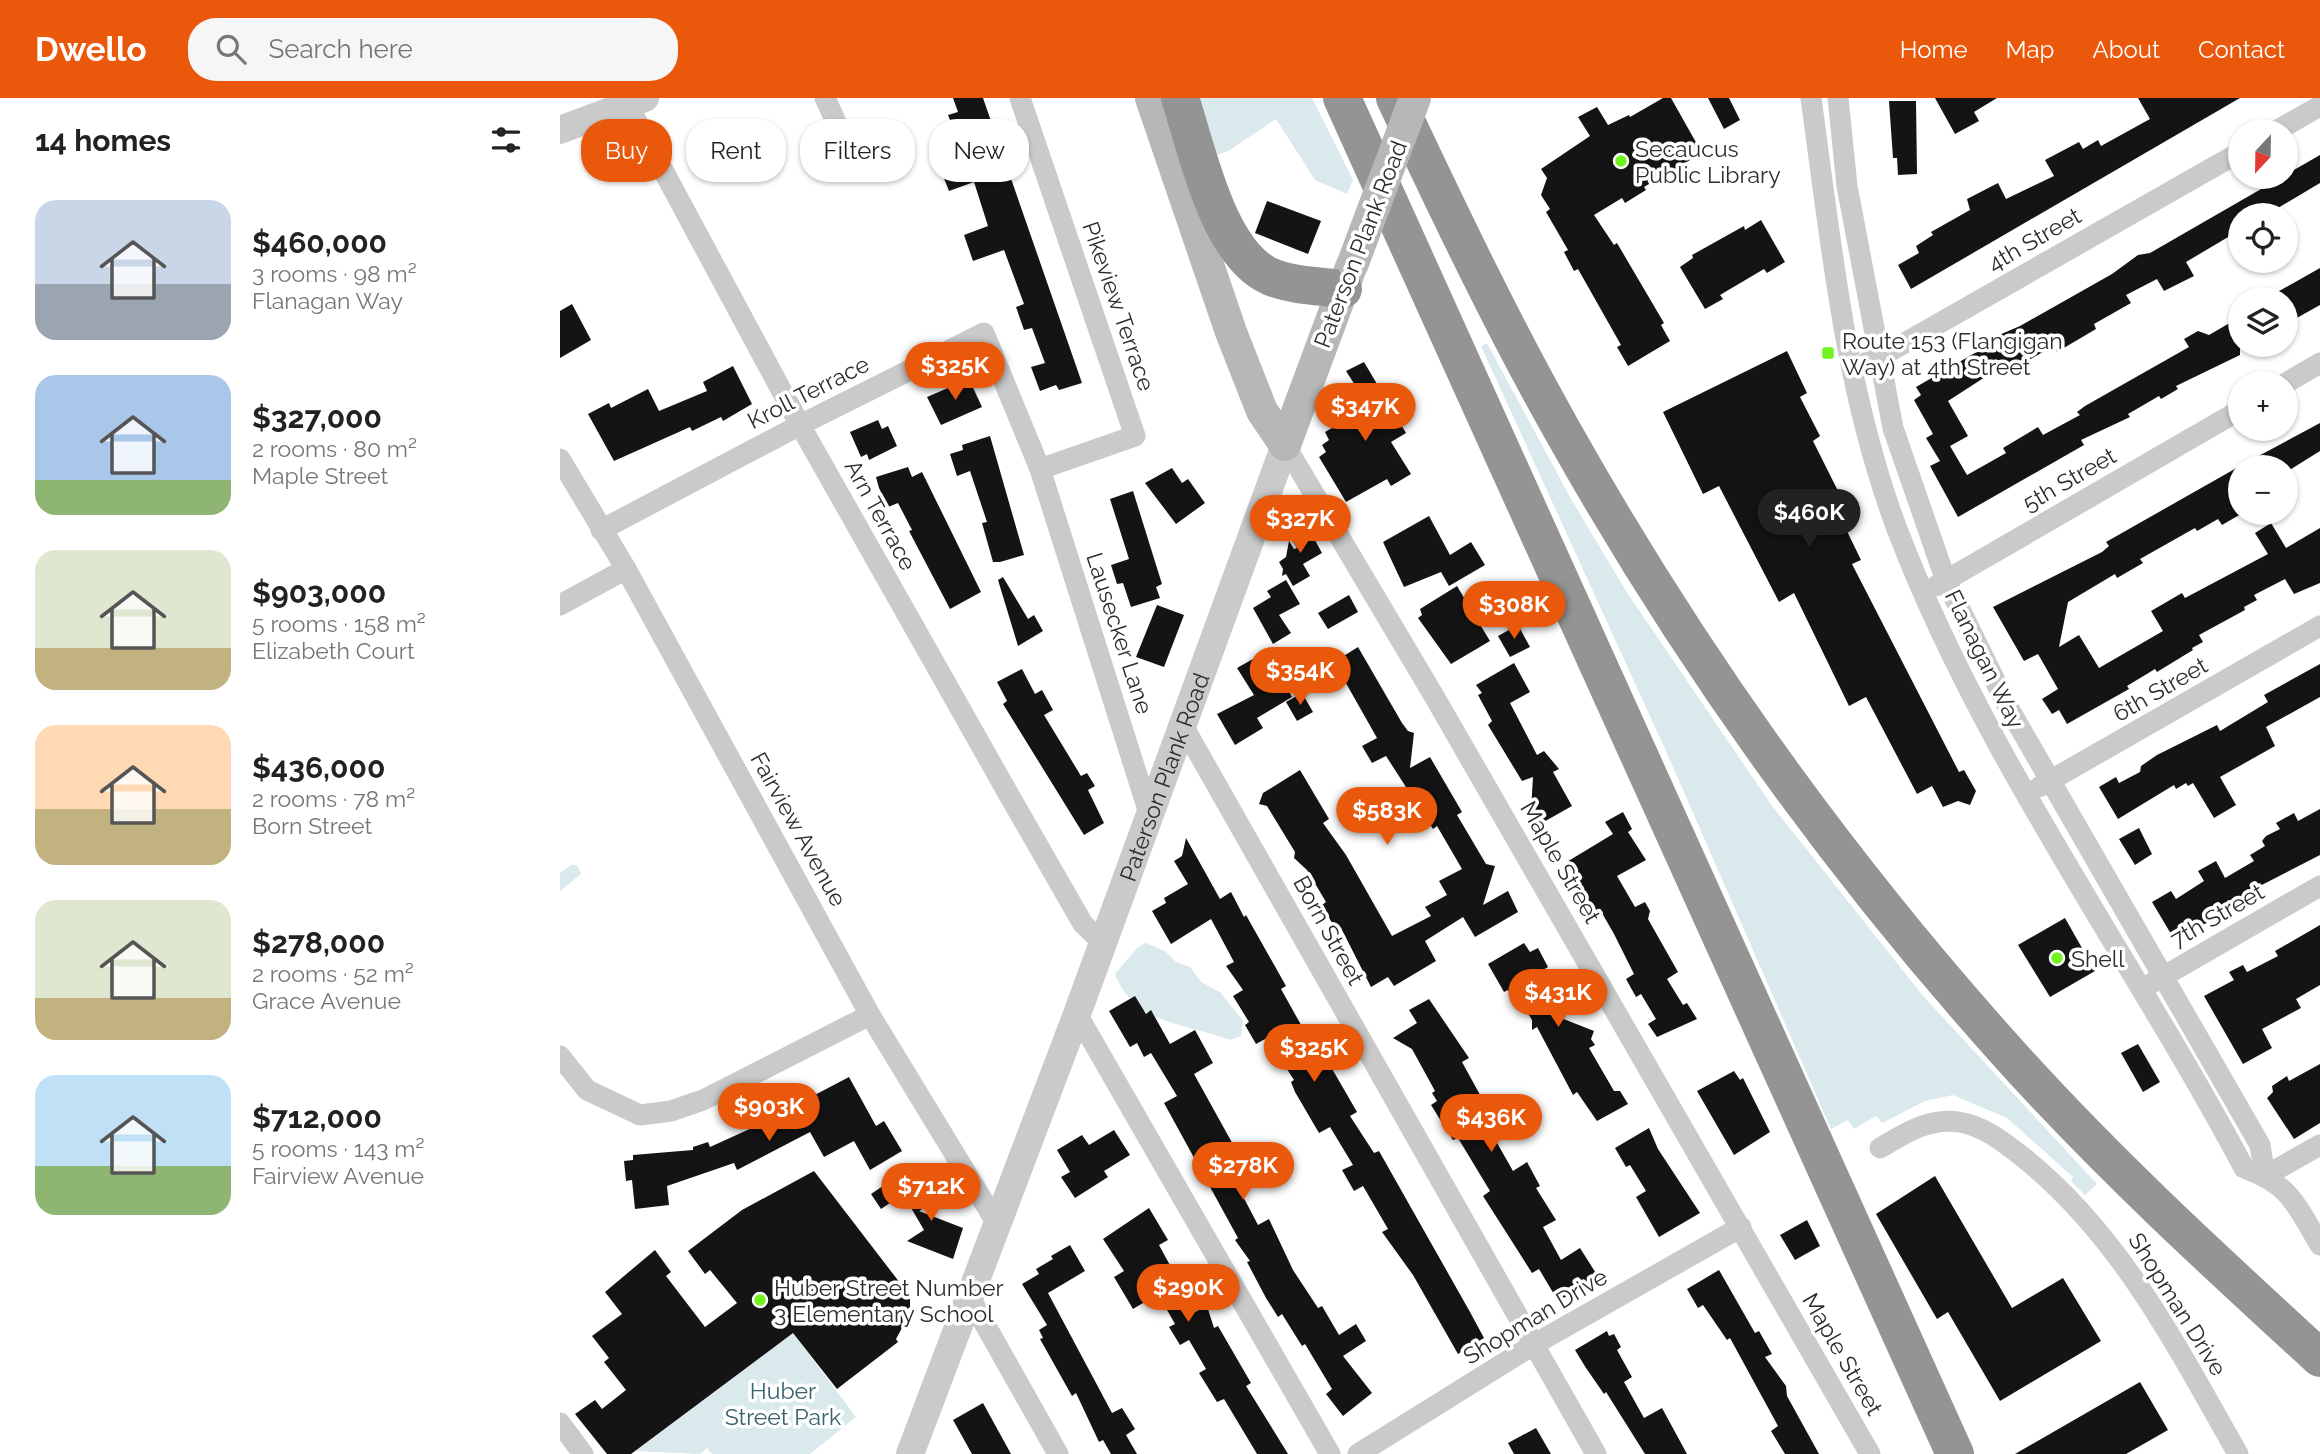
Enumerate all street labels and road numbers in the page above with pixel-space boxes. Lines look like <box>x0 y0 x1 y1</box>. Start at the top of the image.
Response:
street label: Paterson Plank Road <box>1308 137 1412 351</box>
street label: 4th Street <box>1983 201 2086 277</box>
street label: Pikeview Terrace <box>1077 218 1161 394</box>
street label: Kroll Terrace <box>743 350 873 434</box>
street label: 5th Street <box>2018 441 2121 517</box>
street label: Arn Terrace <box>840 455 922 575</box>
street label: Lausecker Lane <box>1081 549 1159 717</box>
street label: Flanagan Way <box>1940 585 2030 733</box>
street label: 6th Street <box>2108 651 2212 727</box>
street label: Paterson Plank Road <box>1113 669 1214 885</box>
street label: Fairview Avenue <box>745 747 853 911</box>
street label: Maple Street <box>1515 796 1607 928</box>
street label: Born Street <box>1288 871 1370 989</box>
street label: 7th Street <box>2166 877 2269 952</box>
street label: Shopman Drive <box>2123 1228 2233 1380</box>
street label: Shopman Drive <box>1458 1262 1612 1370</box>
street label: Maple Street <box>1797 1288 1889 1420</box>

